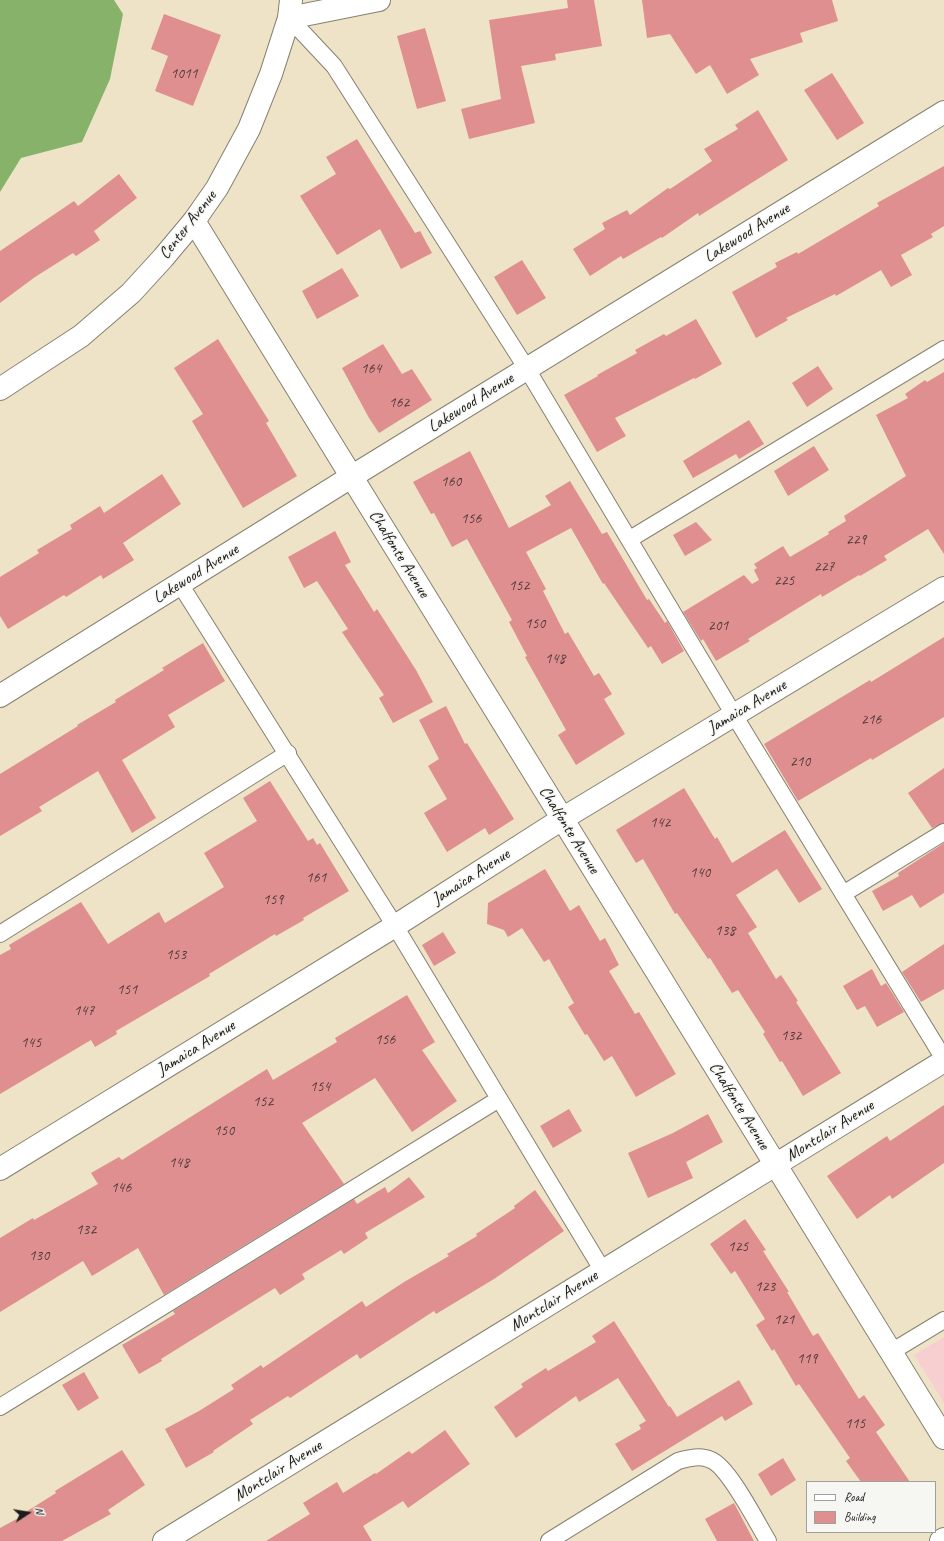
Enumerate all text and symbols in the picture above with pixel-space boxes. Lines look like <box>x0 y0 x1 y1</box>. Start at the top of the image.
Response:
house number: 1011 <box>171 65 197 83</box>
street label: Center Avenue <box>155 187 221 263</box>
street label: Lakewood Avenue <box>700 199 794 267</box>
house number: 164 <box>361 360 381 378</box>
street label: Lakewood Avenue <box>424 369 518 437</box>
house number: 162 <box>389 394 409 412</box>
house number: 160 <box>441 473 461 491</box>
street label: Chalfonte Avenue <box>364 507 434 601</box>
house number: 156 <box>461 510 481 528</box>
house number: 229 <box>846 531 866 549</box>
street label: Lakewood Avenue <box>149 540 243 608</box>
house number: 227 <box>814 558 834 576</box>
house number: 225 <box>774 572 794 590</box>
house number: 152 <box>509 577 529 595</box>
house number: 150 <box>525 615 545 633</box>
house number: 201 <box>708 617 728 635</box>
house number: 148 <box>545 650 565 668</box>
street label: Jamaica Avenue <box>704 675 790 739</box>
house number: 216 <box>861 711 881 729</box>
house number: 210 <box>790 753 810 771</box>
street label: Chalfonte Avenue <box>534 783 604 877</box>
house number: 142 <box>650 814 670 832</box>
street label: Jamaica Avenue <box>428 844 514 910</box>
house number: 140 <box>690 864 710 882</box>
house number: 161 <box>306 869 326 887</box>
house number: 159 <box>263 891 283 909</box>
house number: 138 <box>715 922 735 940</box>
house number: 153 <box>166 946 186 964</box>
house number: 151 <box>117 981 137 999</box>
house number: 147 <box>74 1002 94 1020</box>
street label: Jamaica Avenue <box>153 1016 239 1080</box>
house number: 132 <box>781 1027 801 1045</box>
house number: 156 <box>375 1031 395 1049</box>
house number: 145 <box>21 1034 41 1052</box>
street label: Chalfonte Avenue <box>704 1059 774 1153</box>
house number: 154 <box>310 1078 330 1096</box>
house number: 152 <box>253 1093 273 1111</box>
street label: Montclair Avenue <box>782 1096 878 1166</box>
house number: 150 <box>214 1122 234 1140</box>
house number: 148 <box>169 1154 189 1172</box>
house number: 146 <box>111 1179 131 1197</box>
house number: 132 <box>76 1221 96 1239</box>
house number: 125 <box>728 1238 748 1256</box>
house number: 130 <box>29 1247 49 1265</box>
street label: Montclair Avenue <box>506 1266 602 1336</box>
house number: 123 <box>755 1278 775 1296</box>
house number: 121 <box>774 1311 794 1329</box>
house number: 119 <box>797 1350 817 1368</box>
house number: 115 <box>845 1415 865 1433</box>
street label: Montclair Avenue <box>230 1436 326 1506</box>
legend <box>806 1481 936 1533</box>
text: Road <box>844 1489 864 1505</box>
north arrow <box>8 1493 48 1533</box>
text: N <box>32 1506 47 1515</box>
text: Building <box>844 1509 876 1525</box>

